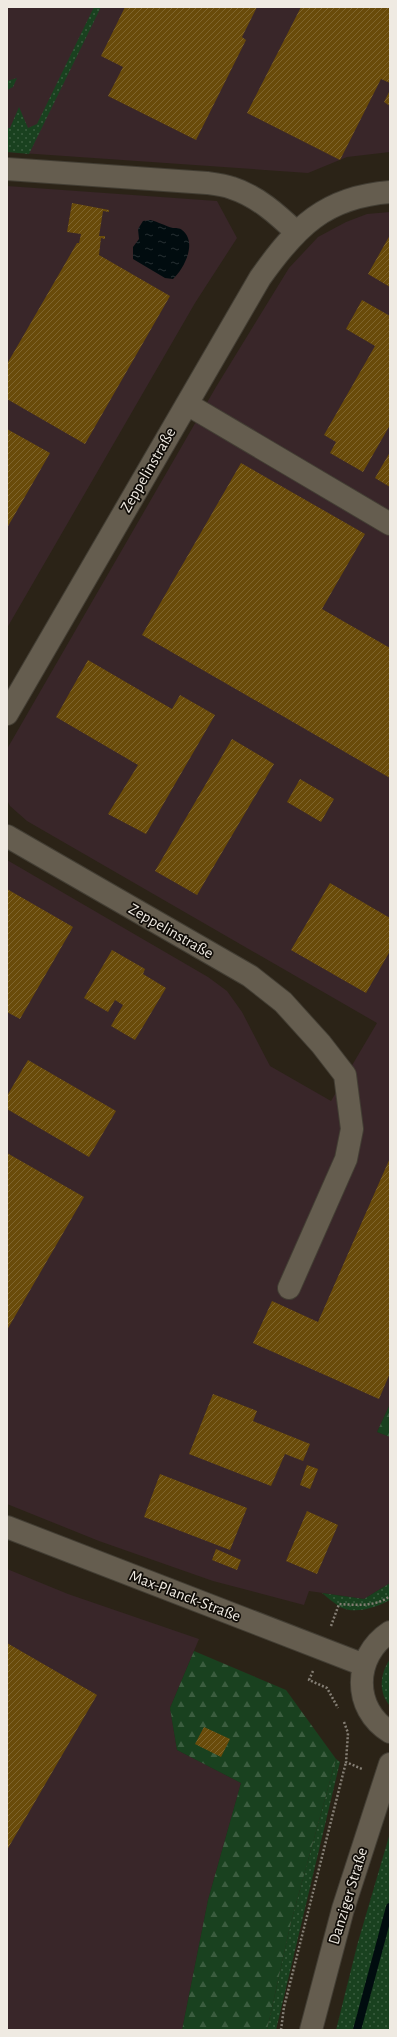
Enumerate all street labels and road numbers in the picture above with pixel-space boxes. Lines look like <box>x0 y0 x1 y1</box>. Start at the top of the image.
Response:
street label: Zeppelinstraße <box>117 425 179 515</box>
street label: Zeppelinstraße <box>126 900 216 962</box>
street label: Max-Planck-Straße <box>127 1567 243 1625</box>
street label: Danziger Straße <box>326 1846 370 1946</box>

